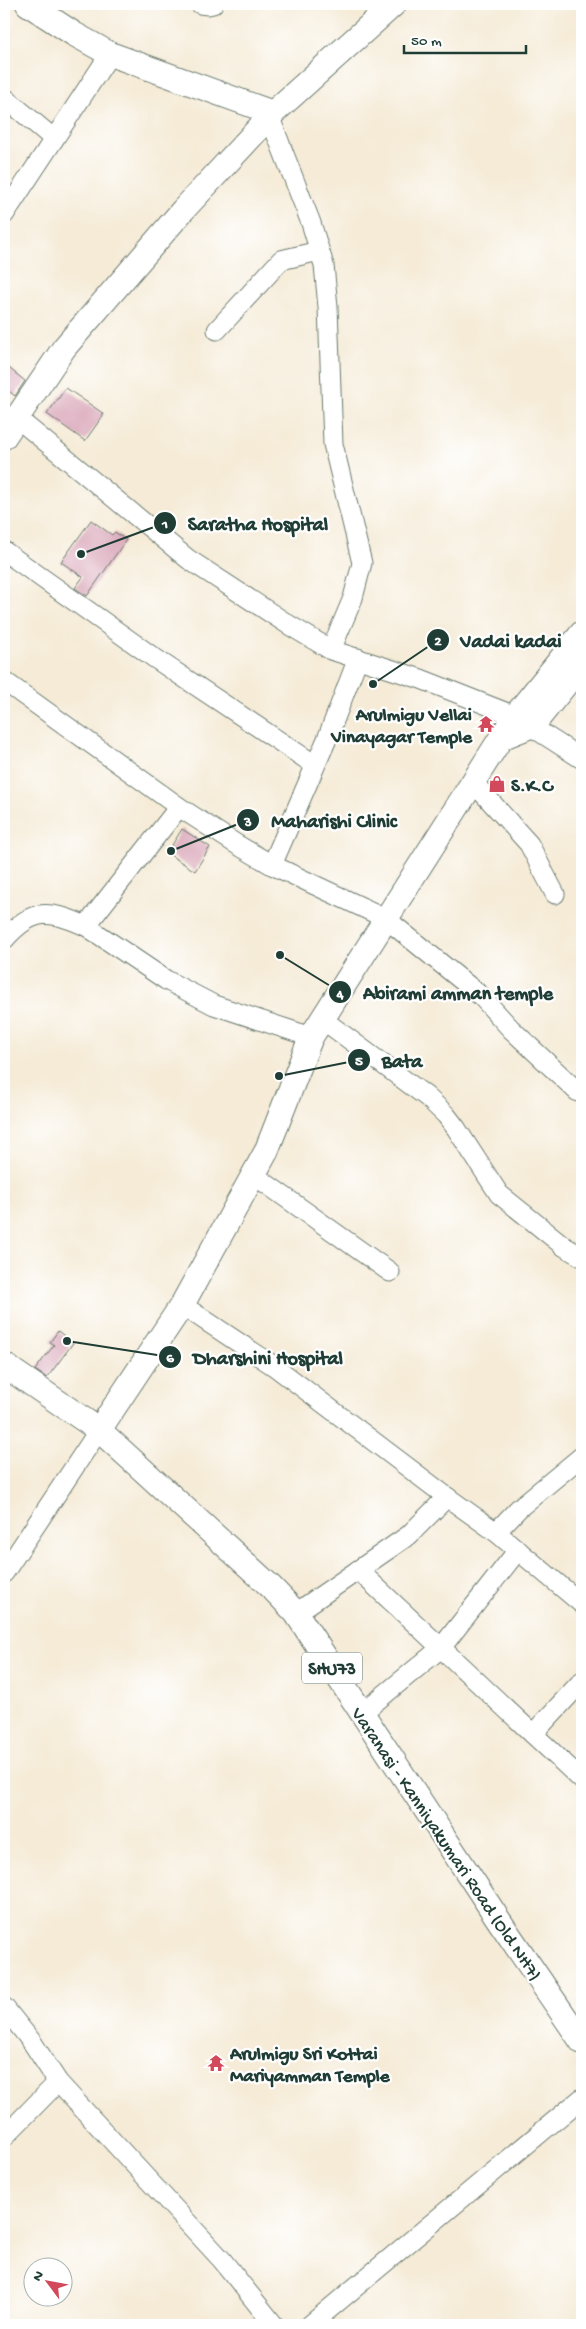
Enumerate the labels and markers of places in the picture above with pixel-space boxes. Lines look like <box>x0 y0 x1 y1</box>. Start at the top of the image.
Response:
callout: Saratha Hospital <box>153 506 338 541</box>
callout: Vadai kadai <box>425 622 571 657</box>
place label: Arulmigu Vellai Vinayagar Temple <box>330 705 473 750</box>
temple icon: Arulmigu Vellai Vinayagar Temple <box>476 714 496 734</box>
shop icon: S.K.C <box>487 774 507 794</box>
place label: S.K.C <box>511 776 554 799</box>
callout: Maharishi Clinic <box>236 803 406 838</box>
callout: Abirami amman temple <box>327 975 563 1010</box>
callout: Bata <box>347 1043 433 1078</box>
callout: Dharshini Hospital <box>158 1340 353 1375</box>
place label: Arulmigu Sri Kottai Mariyamman Temple <box>229 2044 391 2089</box>
temple icon: Arulmigu Sri Kottai Mariyamman Temple <box>206 2053 226 2073</box>

